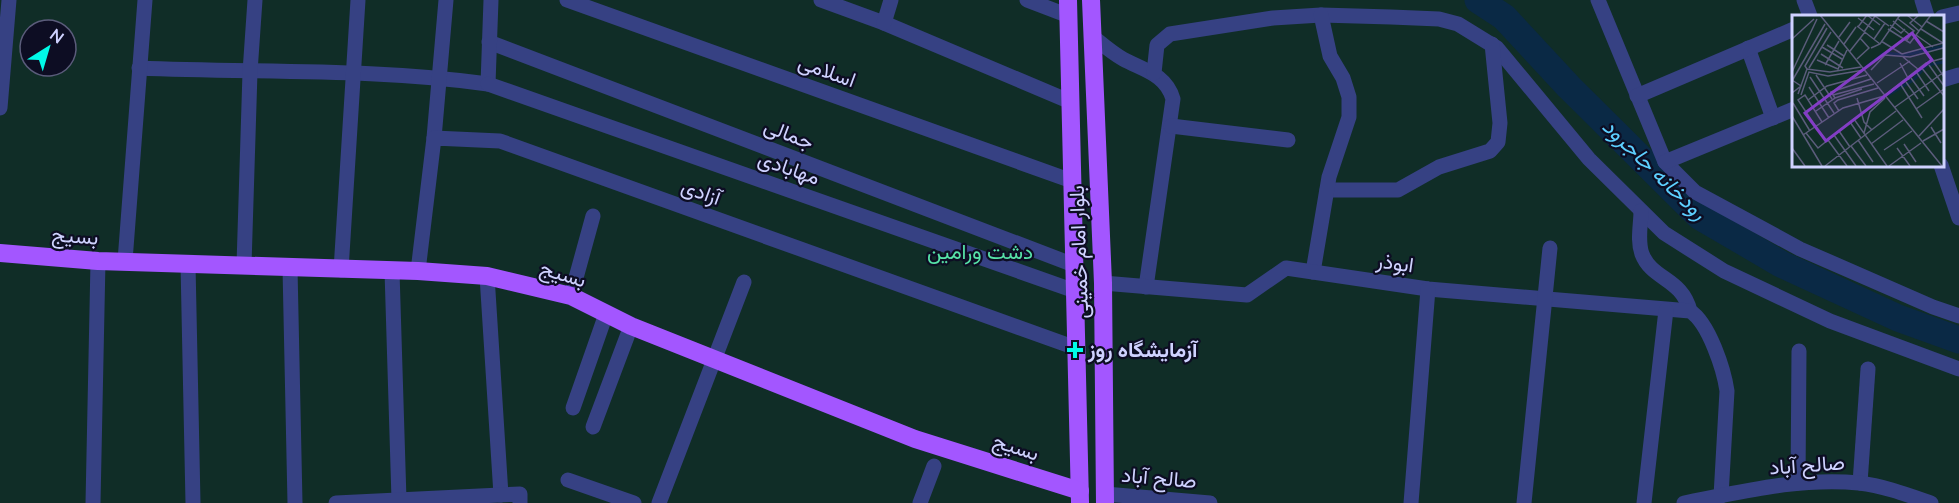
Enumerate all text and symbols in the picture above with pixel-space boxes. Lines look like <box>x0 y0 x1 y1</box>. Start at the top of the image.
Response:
inset map <box>1792 15 1944 166</box>
north arrow <box>18 18 78 78</box>
text: N <box>47 24 68 47</box>
street label: اسلامی <box>795 48 860 92</box>
street label: جمالی <box>761 112 818 154</box>
water label: رودخانه جاجرود <box>1597 112 1713 226</box>
street label: مهابادی <box>755 144 824 191</box>
street label: آزادی <box>678 172 727 212</box>
street label: بلوار امام خمینی <box>1063 185 1095 319</box>
street label: بسیج <box>51 220 99 252</box>
park label: دشت ورامین <box>927 238 1033 265</box>
street label: ابوذر <box>1374 246 1416 278</box>
street label: بسیج <box>536 254 590 294</box>
place label: آزمایشگاه روز <box>1087 336 1199 363</box>
marker: آزمایشگاه روز <box>1066 341 1084 359</box>
street label: بسیج <box>989 426 1043 468</box>
street label: صالح آباد <box>1768 448 1846 482</box>
street label: صالح آباد <box>1120 461 1198 495</box>

